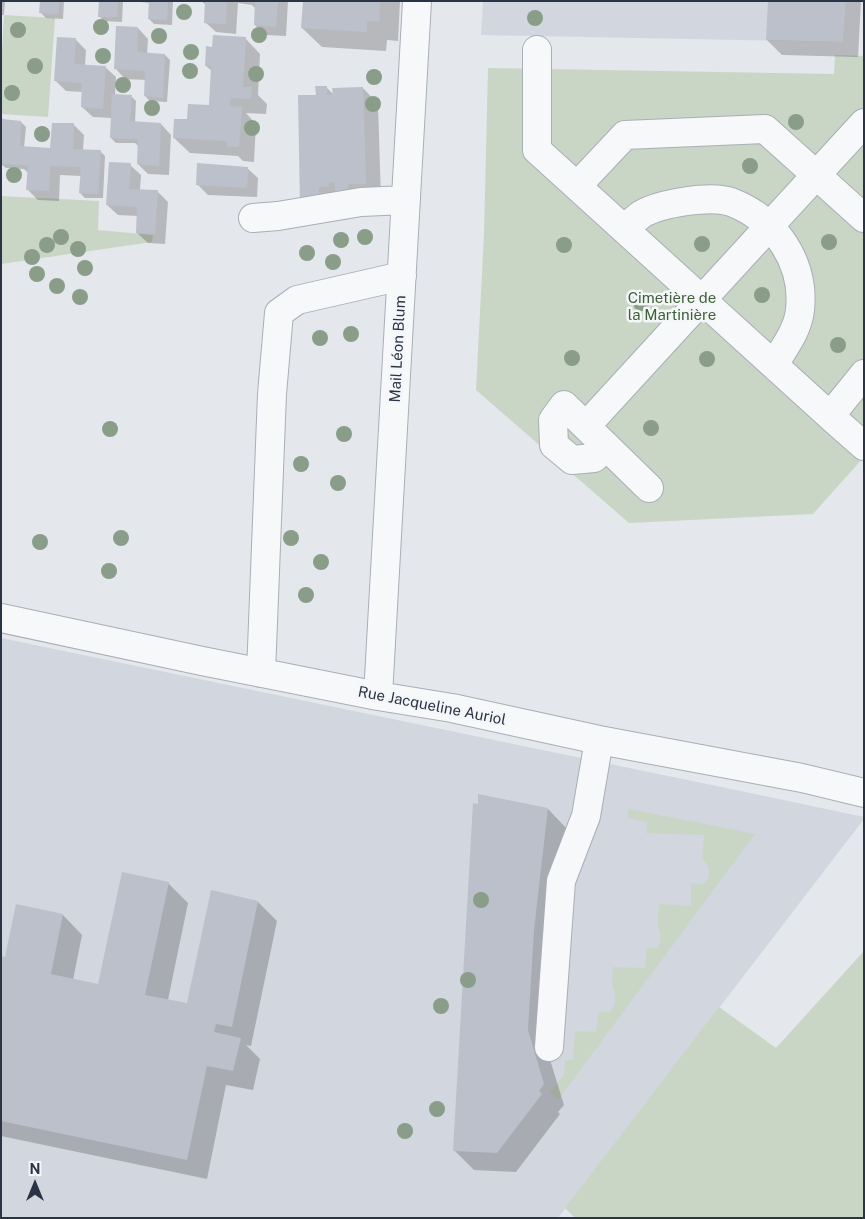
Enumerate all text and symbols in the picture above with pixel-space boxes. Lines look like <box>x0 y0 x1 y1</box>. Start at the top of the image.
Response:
park label: Cimetière de la Martinière <box>628 289 716 324</box>
street label: Mail Léon Blum <box>386 295 410 403</box>
street label: Rue Jacqueline Auriol <box>357 683 507 729</box>
north arrow <box>10 1159 60 1209</box>
text: N <box>30 1161 40 1177</box>

